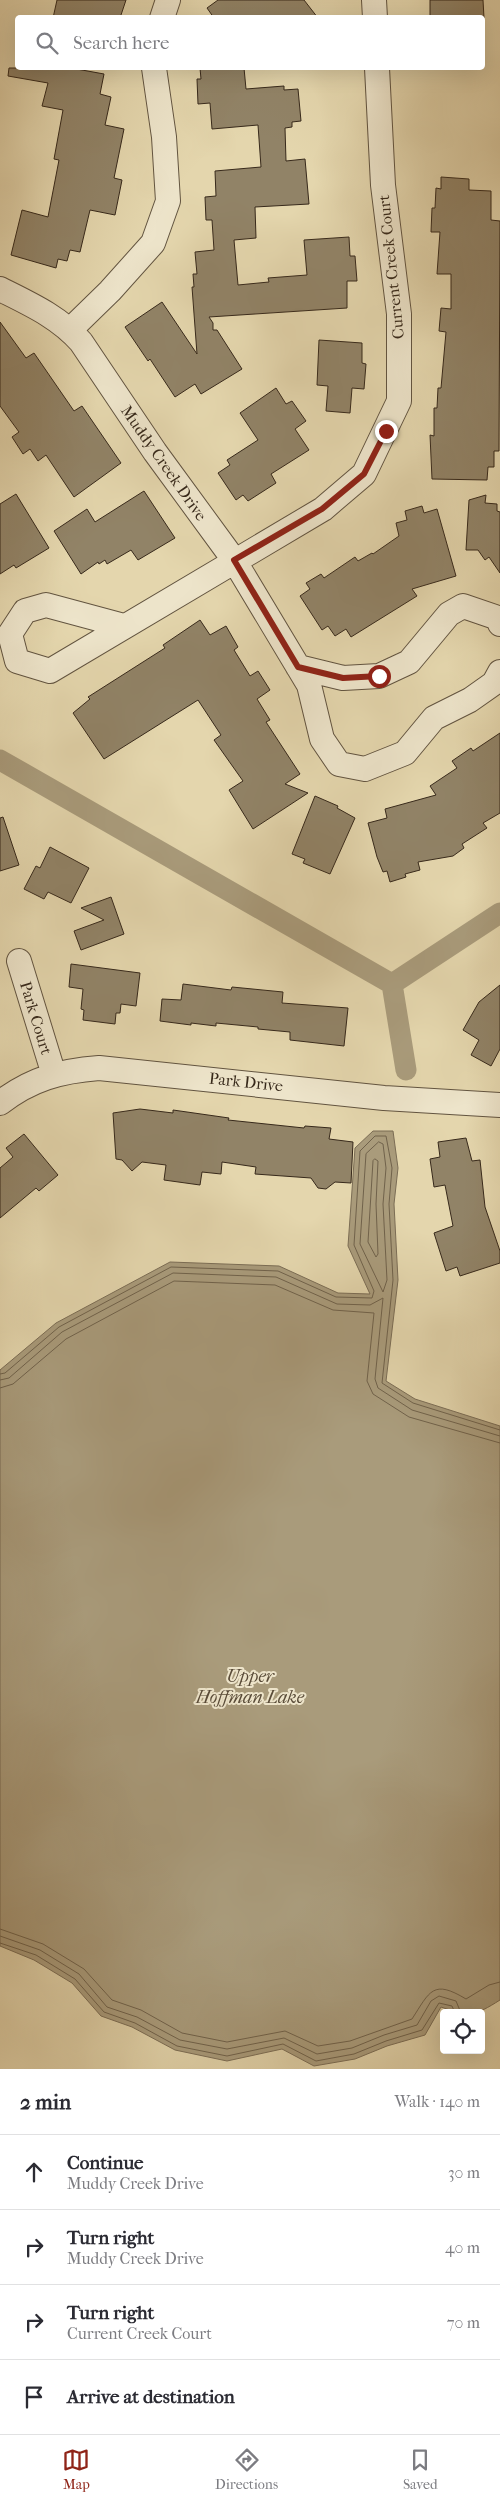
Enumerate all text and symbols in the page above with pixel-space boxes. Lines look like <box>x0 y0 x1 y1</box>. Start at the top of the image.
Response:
search box <box>15 15 485 70</box>
icon: search <box>33 29 61 57</box>
text: Search here <box>73 32 169 54</box>
street label: Current Creek Court <box>374 194 408 340</box>
street label: Muddy Creek Drive <box>117 402 211 524</box>
route end <box>375 420 398 443</box>
route start <box>368 665 391 688</box>
street label: Park Court <box>16 979 56 1057</box>
street label: Park Drive <box>208 1069 284 1095</box>
water label: Upper Hoffman Lake <box>195 1666 305 1708</box>
map controls <box>440 2009 485 2054</box>
button: locate <box>440 2009 485 2054</box>
text: 2 min <box>20 2090 71 2114</box>
text: Walk · 140 m <box>395 2092 480 2111</box>
text: Continue <box>67 2152 143 2174</box>
icon: ahead <box>20 2158 48 2186</box>
text: 30 m <box>448 2163 480 2182</box>
text: Muddy Creek Drive <box>67 2174 204 2193</box>
text: Turn right <box>67 2227 154 2249</box>
icon: right <box>20 2233 48 2261</box>
text: 40 m <box>445 2238 480 2257</box>
text: Muddy Creek Drive <box>67 2249 204 2268</box>
text: Turn right <box>67 2302 154 2324</box>
icon: right <box>20 2308 48 2336</box>
text: 70 m <box>447 2313 480 2332</box>
text: Current Creek Court <box>67 2324 212 2343</box>
icon: arrive <box>20 2383 48 2411</box>
text: Arrive at destination <box>67 2386 235 2408</box>
tab: Map <box>62 2446 90 2493</box>
tab: Directions <box>215 2446 278 2493</box>
tab: Saved <box>403 2446 438 2493</box>

